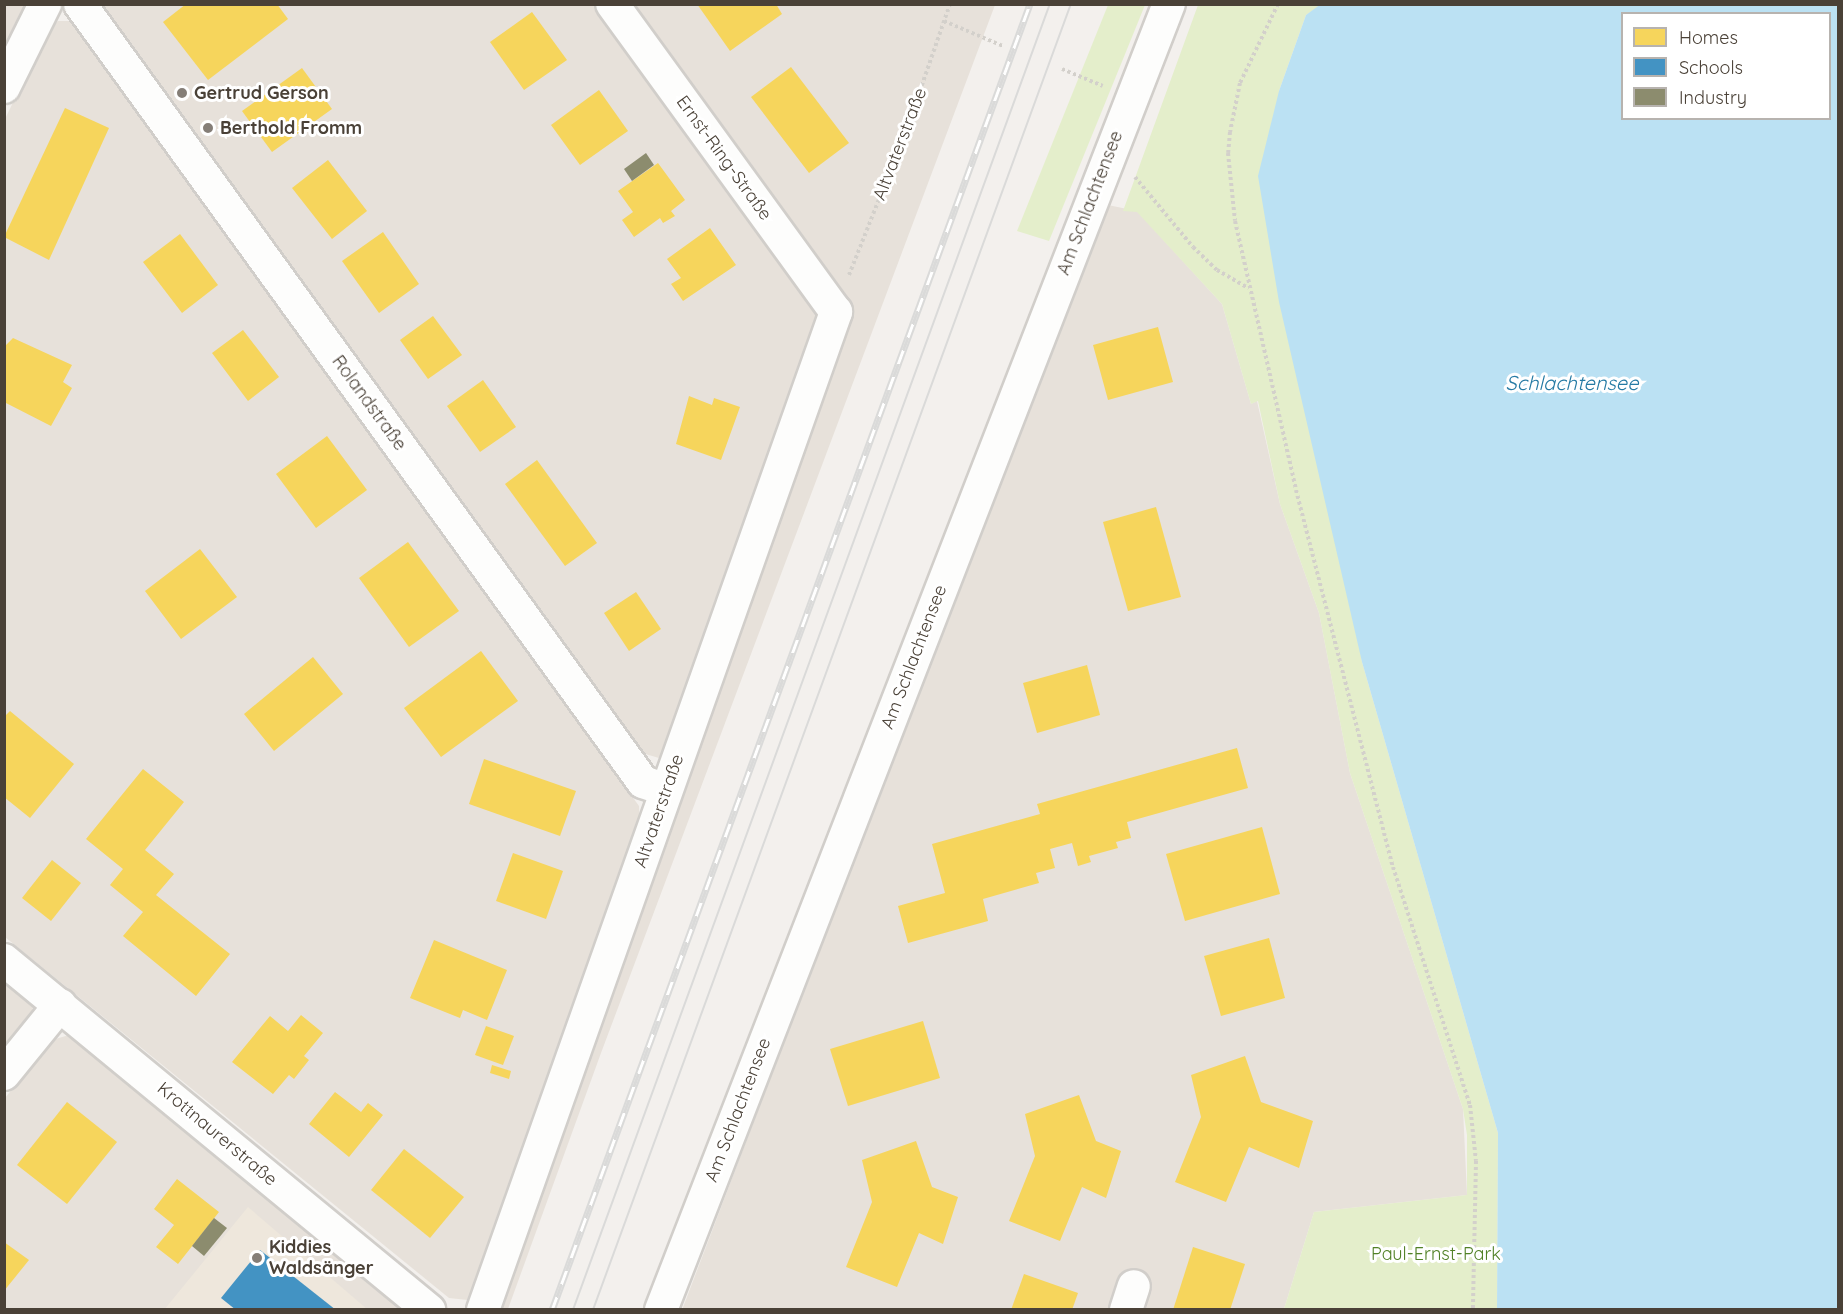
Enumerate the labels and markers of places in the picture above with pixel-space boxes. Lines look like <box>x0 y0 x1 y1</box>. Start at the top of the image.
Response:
place label: Gertrud Gerson <box>194 82 329 104</box>
marker: Gertrud Gerson <box>175 86 189 100</box>
place label: Berthold Fromm <box>220 117 362 139</box>
marker: Berthold Fromm <box>201 121 215 135</box>
place label: Kiddies Waldsänger <box>269 1237 374 1280</box>
marker: Kiddies Waldsänger <box>250 1251 264 1265</box>

